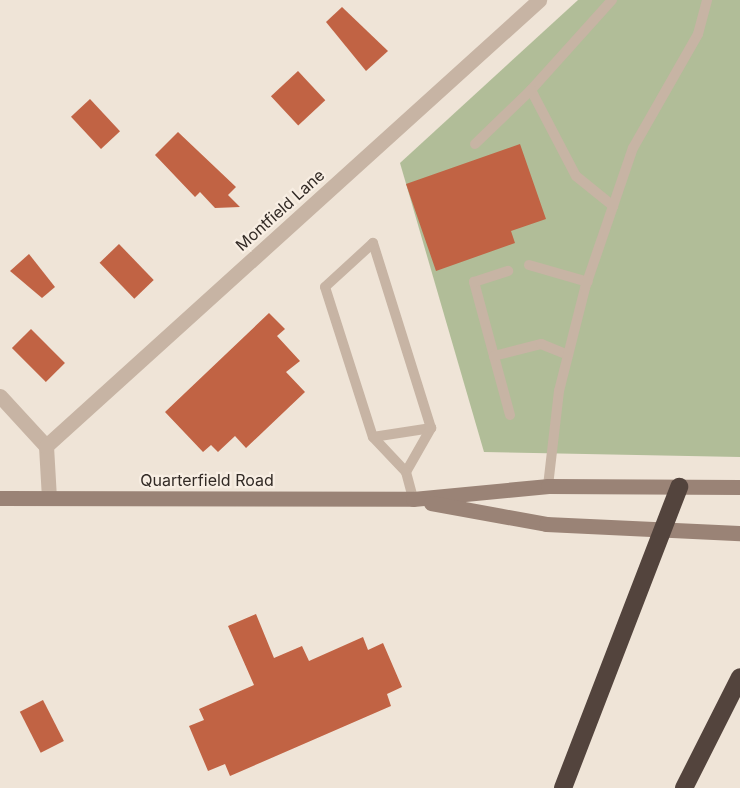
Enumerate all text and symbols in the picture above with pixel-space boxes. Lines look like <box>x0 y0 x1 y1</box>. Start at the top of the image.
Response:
street label: Montfield Lane <box>232 165 328 255</box>
street label: Quarterfield Road <box>140 470 274 490</box>

